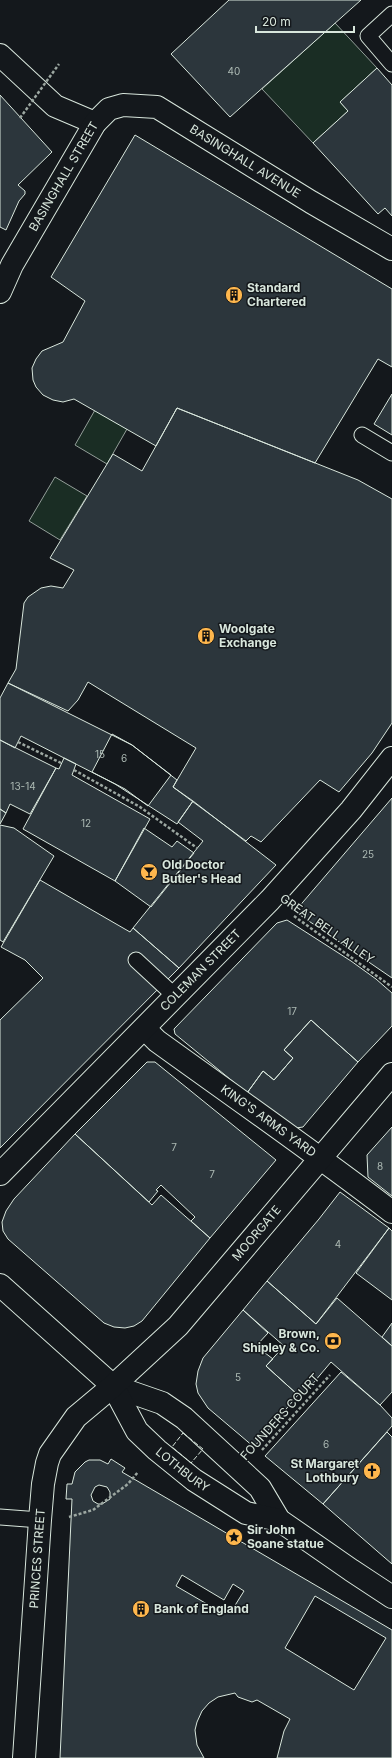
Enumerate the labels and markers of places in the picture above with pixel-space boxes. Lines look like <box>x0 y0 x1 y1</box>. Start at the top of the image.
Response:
place label: Standard Chartered <box>247 280 306 309</box>
building icon: Standard Chartered <box>224 285 244 305</box>
place label: Woolgate Exchange <box>219 621 277 650</box>
building icon: Woolgate Exchange <box>196 626 216 646</box>
place label: Old Doctor Butler's Head <box>162 857 241 886</box>
bar icon: Old Doctor Butler's Head <box>139 862 159 882</box>
place label: Brown, Shipley & Co. <box>242 1326 320 1355</box>
bank icon: Brown, Shipley & Co. <box>323 1331 343 1351</box>
place label: St Margaret Lothbury <box>290 1456 360 1485</box>
church icon: St Margaret Lothbury <box>362 1461 382 1481</box>
place label: Sir John Soane statue <box>247 1522 324 1551</box>
place icon: Sir John Soane statue <box>224 1527 244 1547</box>
building icon: Bank of England <box>131 1599 151 1619</box>
place label: Bank of England <box>154 1601 249 1616</box>

